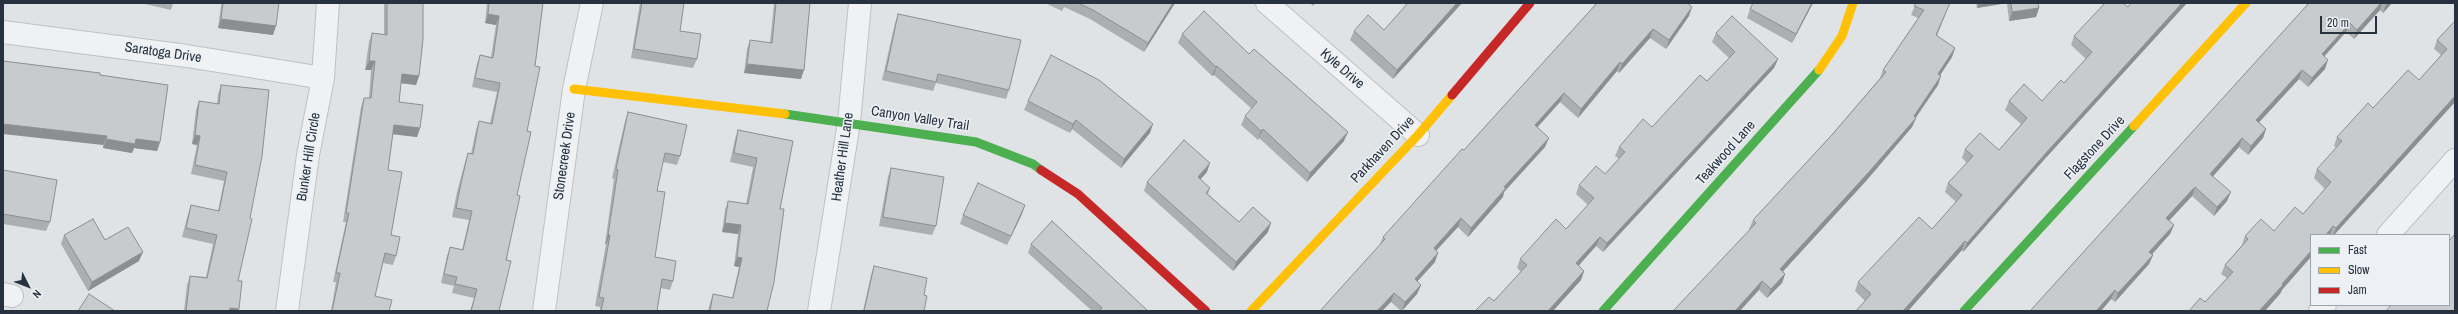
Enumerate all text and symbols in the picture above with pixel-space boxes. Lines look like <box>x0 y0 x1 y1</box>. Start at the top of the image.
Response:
scale bar <box>2322 8 2379 34</box>
text: 20 m <box>2327 15 2349 31</box>
street label: Saratoga Drive <box>124 39 202 67</box>
street label: Kyle Drive <box>1317 45 1367 93</box>
street label: Canyon Valley Trail <box>870 103 970 135</box>
street label: Stonecreek Drive <box>551 111 579 201</box>
street label: Bunker Hill Circle <box>294 112 324 202</box>
street label: Heather Hill Lane <box>828 112 858 202</box>
street label: Parkhaven Drive <box>1348 113 1418 187</box>
street label: Flagstone Drive <box>2061 113 2129 183</box>
street label: Teakwood Lane <box>1693 117 1759 189</box>
legend <box>2310 234 2450 306</box>
text: Fast <box>2348 242 2367 258</box>
text: Slow <box>2348 262 2369 278</box>
north arrow <box>8 266 48 306</box>
text: Jam <box>2348 282 2367 298</box>
text: N <box>30 287 44 301</box>

